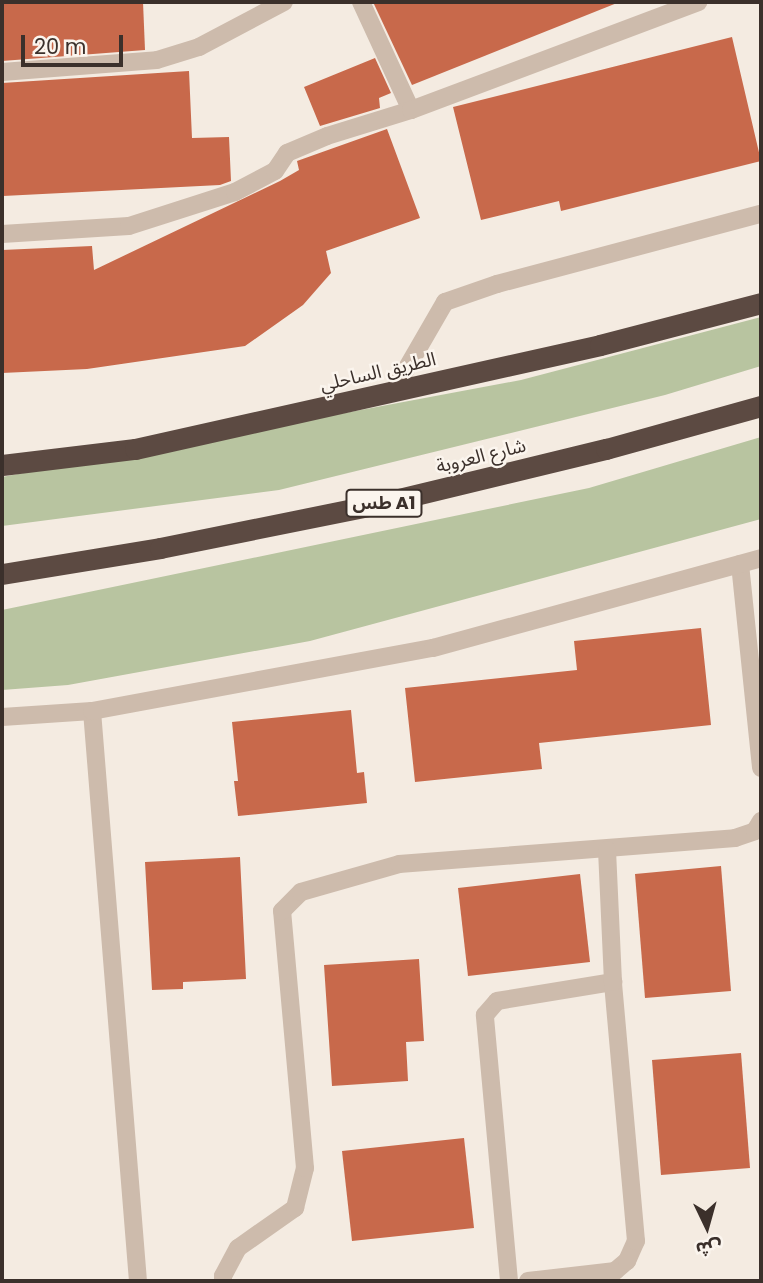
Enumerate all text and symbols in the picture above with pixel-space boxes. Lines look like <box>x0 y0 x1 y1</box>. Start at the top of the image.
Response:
scale bar <box>24 21 126 65</box>
text: 20 m <box>34 32 87 61</box>
street label: الطريق الساحلي <box>318 348 438 396</box>
street label: شارع العروبة <box>434 434 528 478</box>
road number: طس A1 <box>344 489 424 518</box>
north arrow <box>672 1192 742 1262</box>
text: ش <box>695 1234 723 1263</box>

